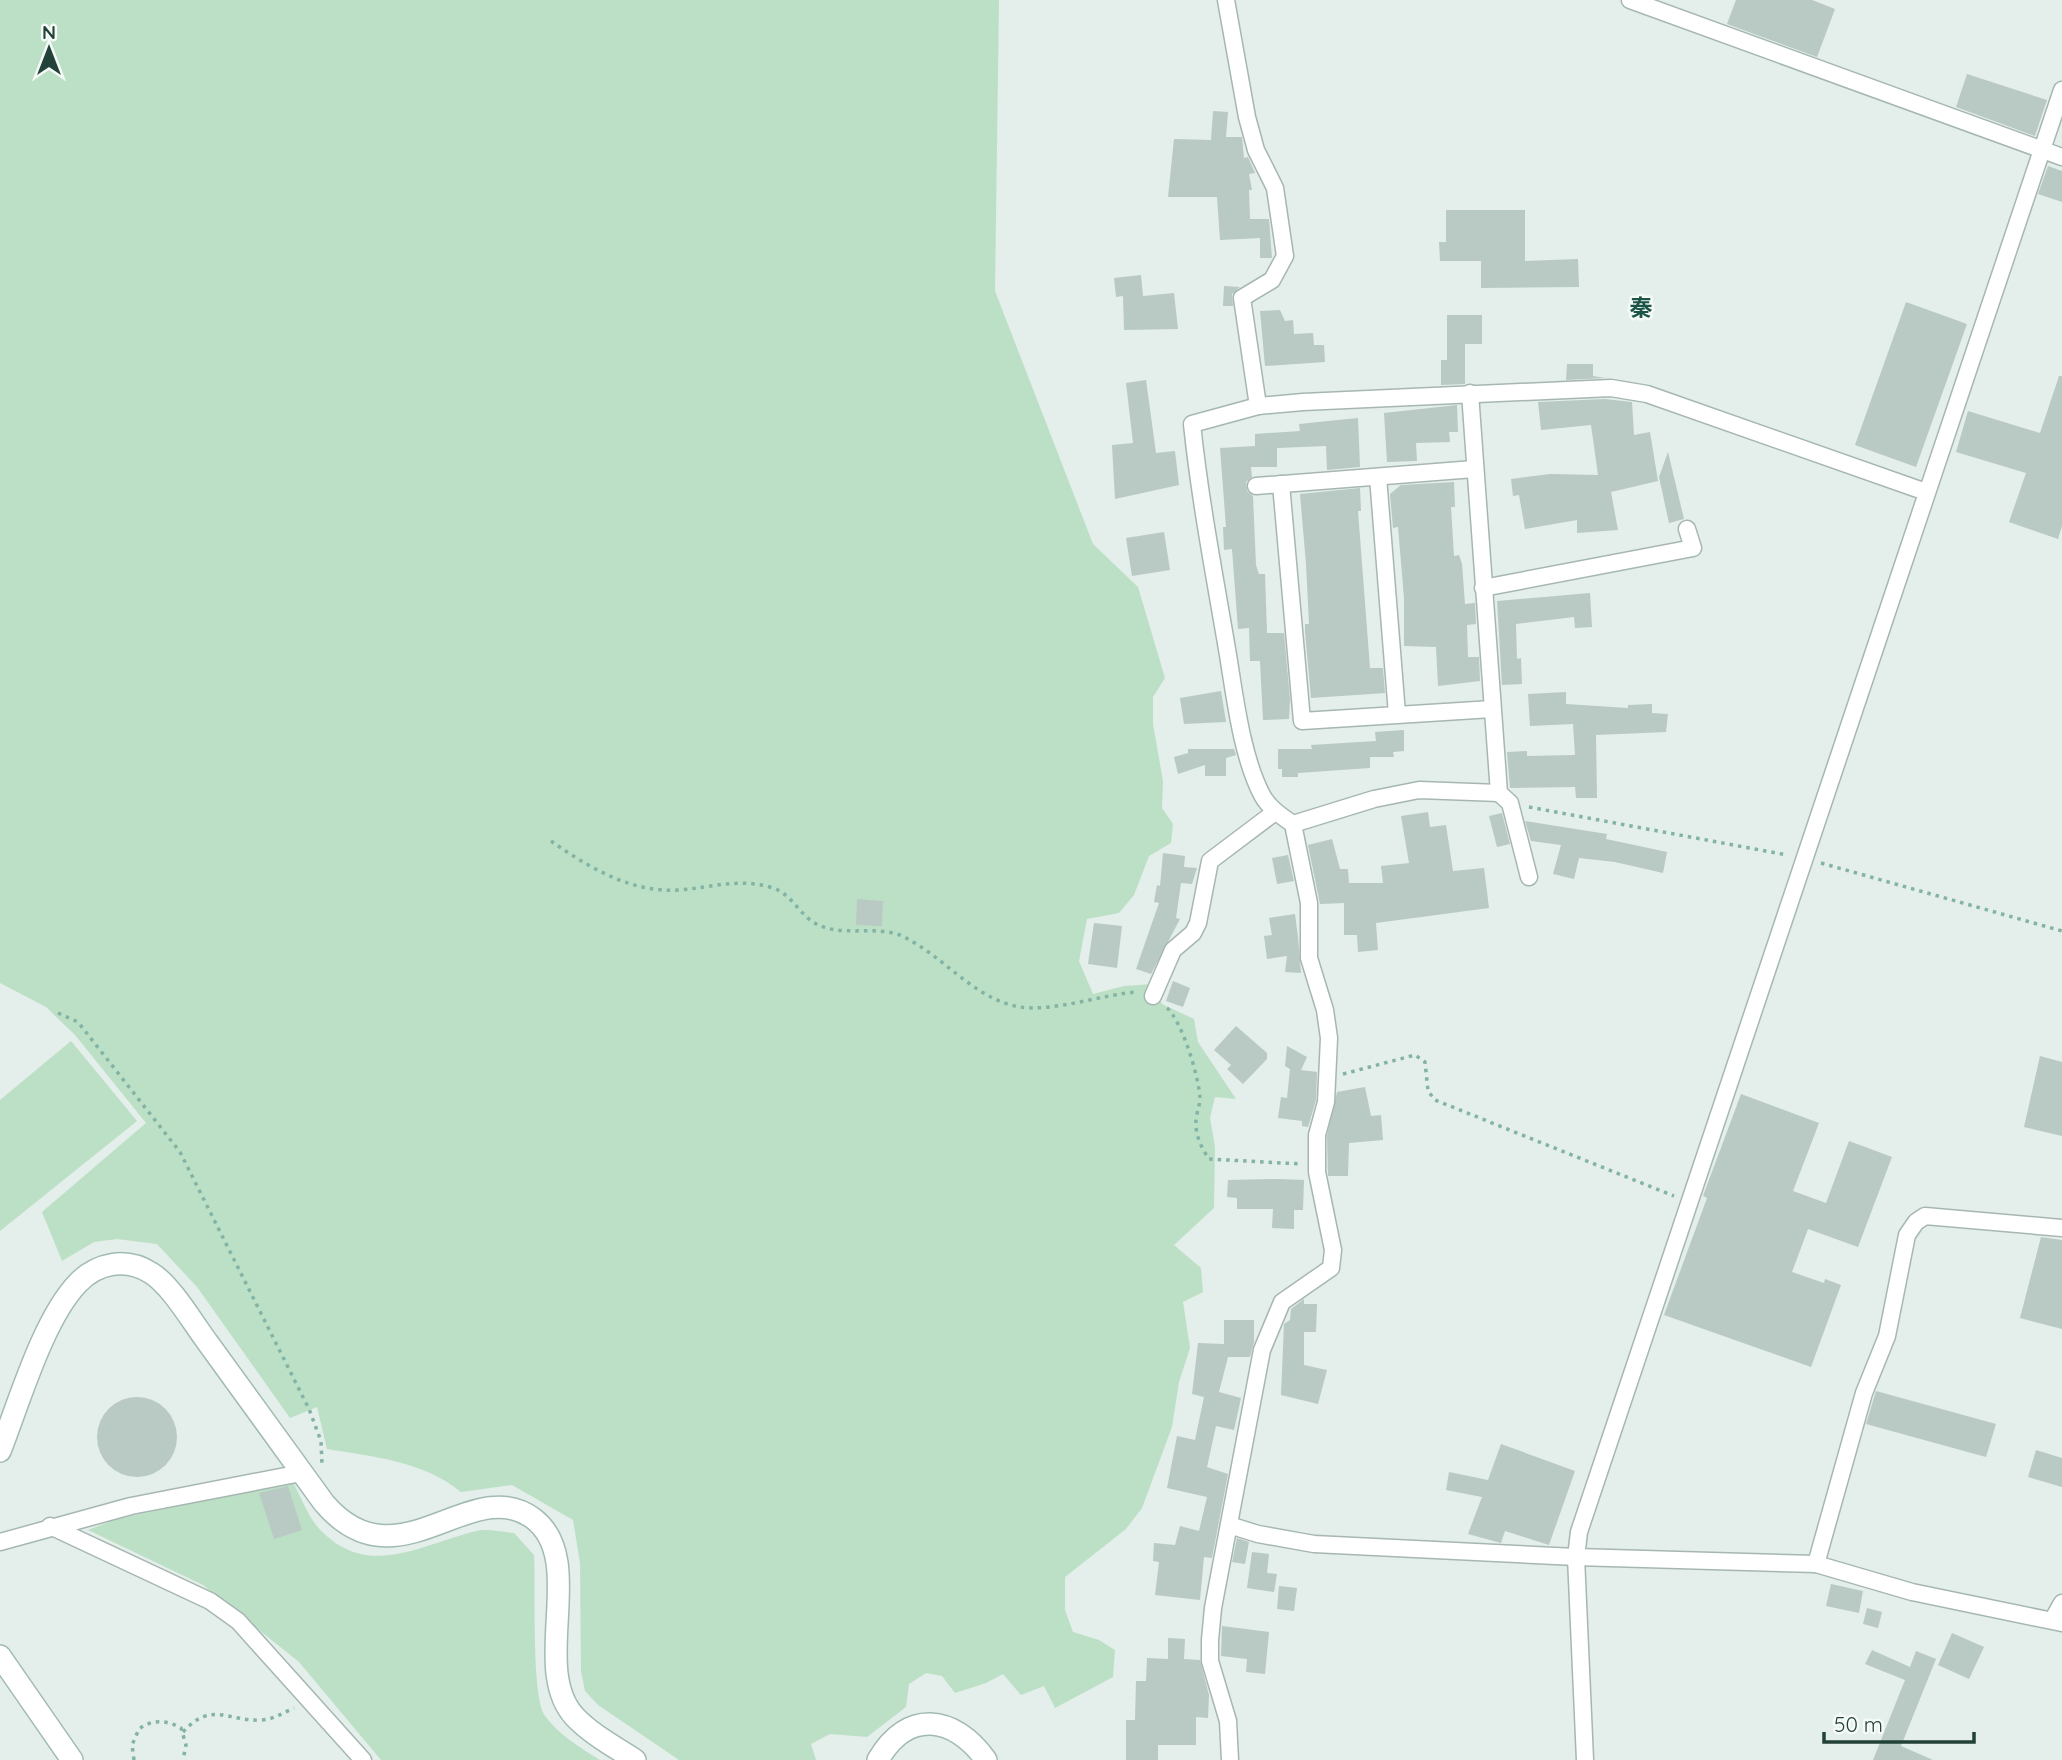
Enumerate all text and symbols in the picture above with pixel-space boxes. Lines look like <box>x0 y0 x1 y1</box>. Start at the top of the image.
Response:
north arrow <box>14 14 84 84</box>
text: N <box>42 20 56 44</box>
district label: 秦 <box>1630 293 1653 322</box>
scale bar <box>1824 1700 1974 1744</box>
text: 50 m <box>1834 1711 1883 1737</box>

